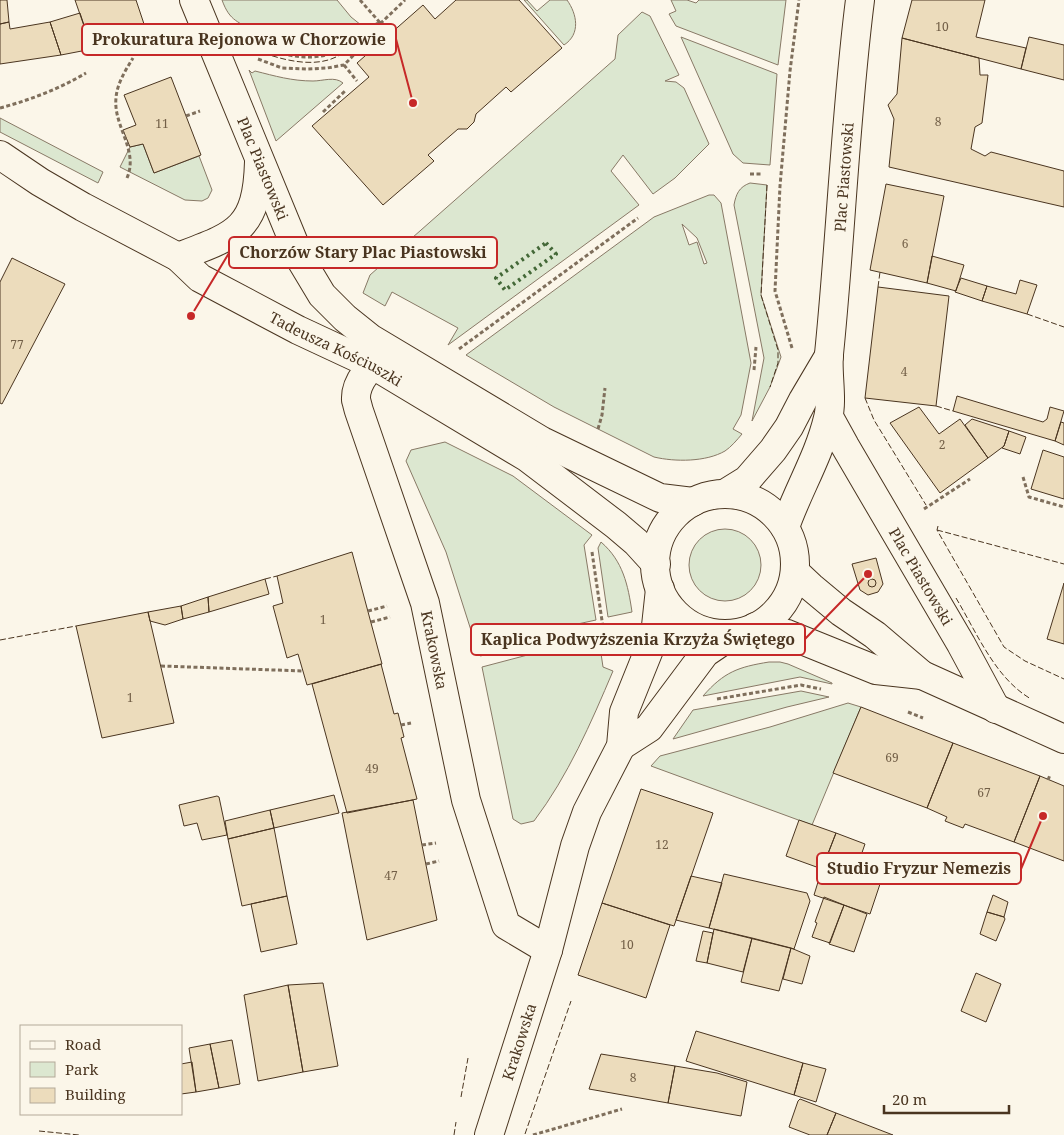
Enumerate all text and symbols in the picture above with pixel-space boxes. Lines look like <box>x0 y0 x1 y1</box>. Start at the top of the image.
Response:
house number: 10 <box>935 18 949 35</box>
callout: Prokuratura Rejonowa w Chorzowie <box>82 24 396 55</box>
text: Prokuratura Rejonowa w Chorzowie <box>92 28 386 50</box>
house number: 8 <box>935 113 942 130</box>
street label: Plac Piastowski <box>233 114 293 223</box>
house number: 11 <box>155 115 169 132</box>
street label: Plac Piastowski <box>829 121 858 233</box>
house number: 6 <box>902 235 909 252</box>
callout: Chorzów Stary Plac Piastowski <box>229 237 497 268</box>
text: Chorzów Stary Plac Piastowski <box>239 241 487 263</box>
street label: Tadeusza Kościuszki <box>266 307 406 390</box>
house number: 77 <box>10 336 24 353</box>
house number: 4 <box>901 363 908 380</box>
house number: 2 <box>939 436 945 453</box>
street label: Plac Piastowski <box>885 524 958 629</box>
street label: Krakowska <box>417 609 453 691</box>
house number: 1 <box>320 611 326 628</box>
callout: Kaplica Podwyższenia Krzyża Świętego <box>471 624 805 655</box>
text: Kaplica Podwyższenia Krzyża Świętego <box>481 628 795 650</box>
house number: 1 <box>127 689 133 706</box>
house number: 69 <box>885 749 899 766</box>
house number: 49 <box>365 760 379 777</box>
house number: 67 <box>977 784 991 801</box>
house number: 12 <box>655 836 669 853</box>
callout: Studio Fryzur Nemezis <box>817 853 1021 884</box>
text: Studio Fryzur Nemezis <box>827 857 1011 879</box>
house number: 47 <box>384 867 398 884</box>
house number: 10 <box>620 936 634 953</box>
street label: Krakowska <box>497 1001 540 1083</box>
legend <box>20 1025 182 1115</box>
text: Road <box>65 1034 101 1054</box>
text: Park <box>65 1059 99 1079</box>
house number: 8 <box>630 1069 637 1086</box>
scale bar <box>884 1082 1009 1114</box>
text: Building <box>65 1084 126 1104</box>
text: 20 m <box>892 1089 927 1109</box>

